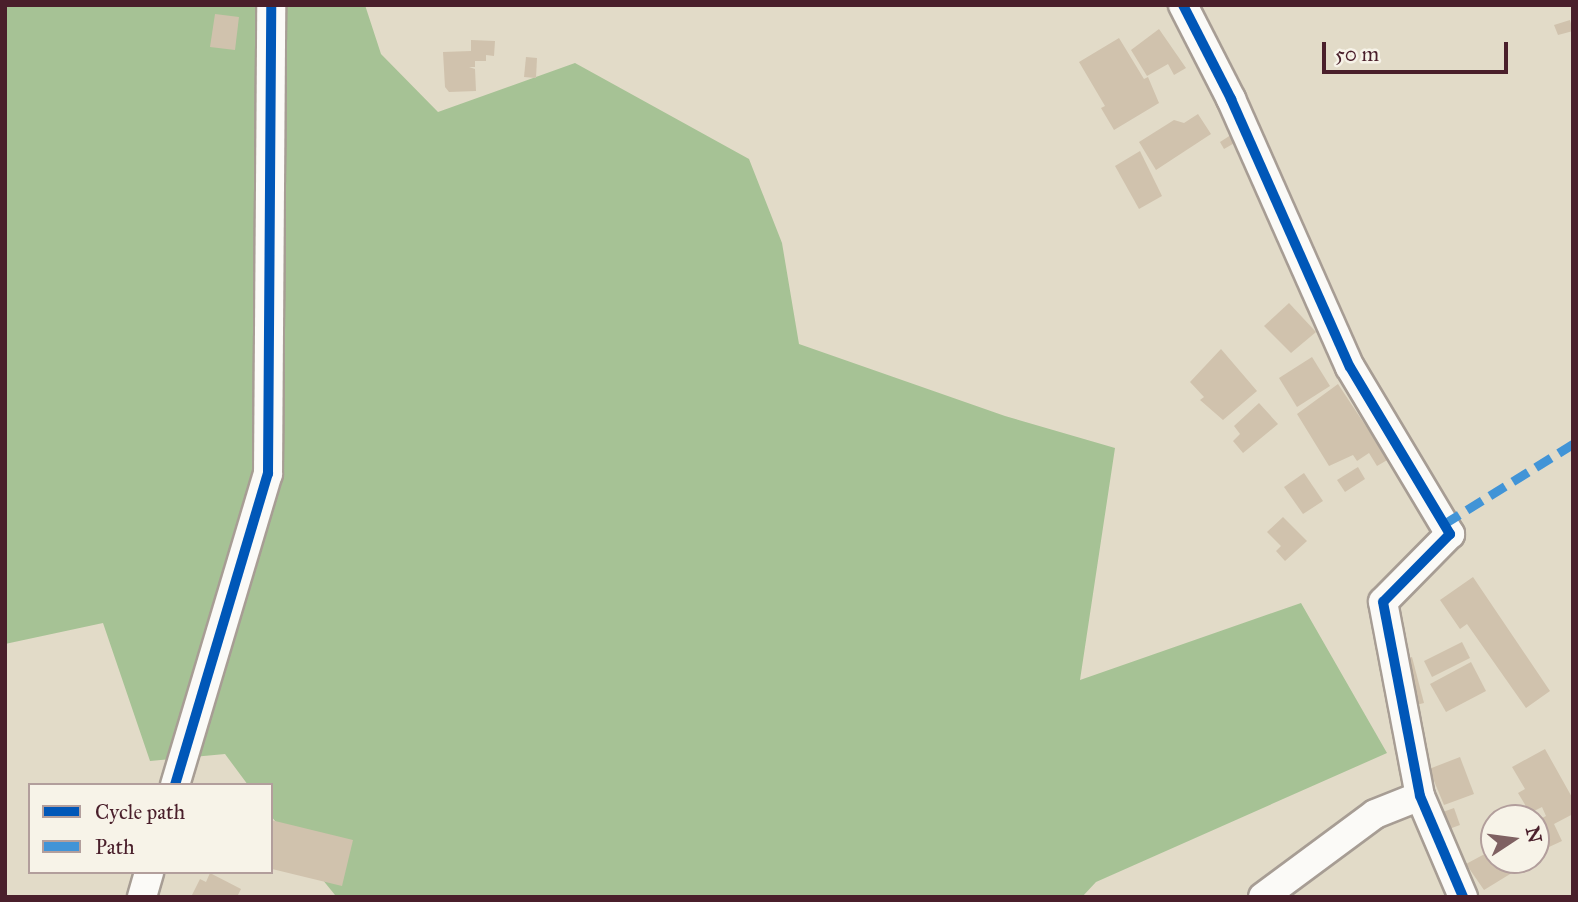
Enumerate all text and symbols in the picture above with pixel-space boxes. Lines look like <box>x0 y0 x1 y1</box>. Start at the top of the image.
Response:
scale bar <box>1326 28 1512 72</box>
text: 50 m <box>1335 41 1379 67</box>
legend <box>28 783 273 874</box>
text: Cycle path <box>95 799 185 825</box>
north arrow <box>1480 804 1550 874</box>
text: N <box>1521 824 1547 845</box>
text: Path <box>95 834 135 860</box>

